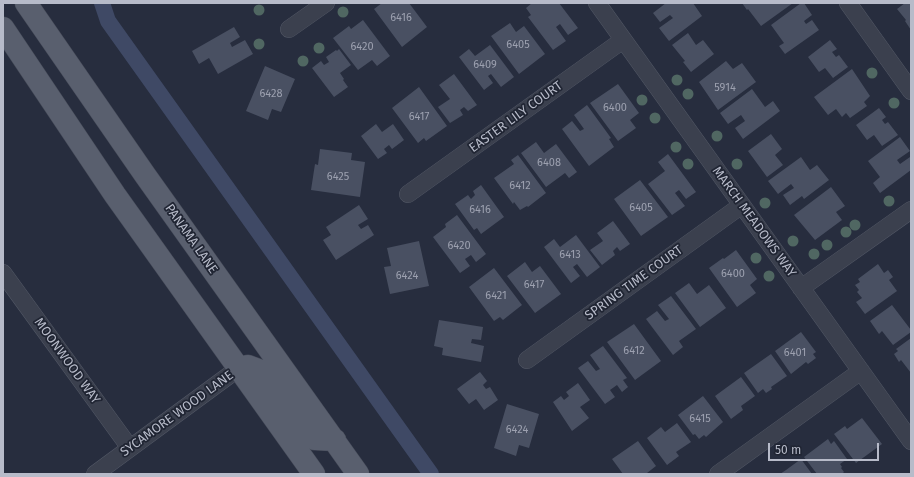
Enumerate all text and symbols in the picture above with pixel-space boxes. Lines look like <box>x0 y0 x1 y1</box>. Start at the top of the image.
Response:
house number: 6416 <box>390 11 412 25</box>
house number: 6405 <box>506 38 530 52</box>
house number: 6420 <box>350 40 374 54</box>
house number: 6409 <box>473 58 497 72</box>
street label: EASTER LILY COURT <box>466 78 566 156</box>
house number: 5914 <box>714 81 736 95</box>
house number: 6428 <box>259 87 283 101</box>
house number: 6400 <box>603 101 627 115</box>
house number: 6417 <box>409 110 429 124</box>
house number: 6408 <box>537 156 561 170</box>
street label: MARCH MEADOWS WAY <box>709 164 799 280</box>
house number: 6425 <box>327 170 349 184</box>
house number: 6412 <box>509 179 531 193</box>
street label: PANAMA LANE <box>161 201 221 277</box>
house number: 6405 <box>629 201 653 215</box>
house number: 6416 <box>469 203 491 217</box>
house number: 6420 <box>447 239 471 253</box>
street label: SPRING TIME COURT <box>582 242 686 324</box>
house number: 6413 <box>559 248 581 262</box>
house number: 6400 <box>721 267 745 281</box>
house number: 6424 <box>396 269 418 283</box>
house number: 6417 <box>524 278 544 292</box>
house number: 6421 <box>485 289 507 303</box>
street label: MOONWOOD WAY <box>31 315 103 407</box>
house number: 6412 <box>623 344 645 358</box>
house number: 6401 <box>784 346 806 360</box>
street label: SYCAMORE WOOD LANE <box>117 368 237 460</box>
house number: 6415 <box>689 412 711 426</box>
house number: 6424 <box>506 423 528 437</box>
scale bar <box>770 435 881 461</box>
text: 50 m <box>775 443 801 457</box>

